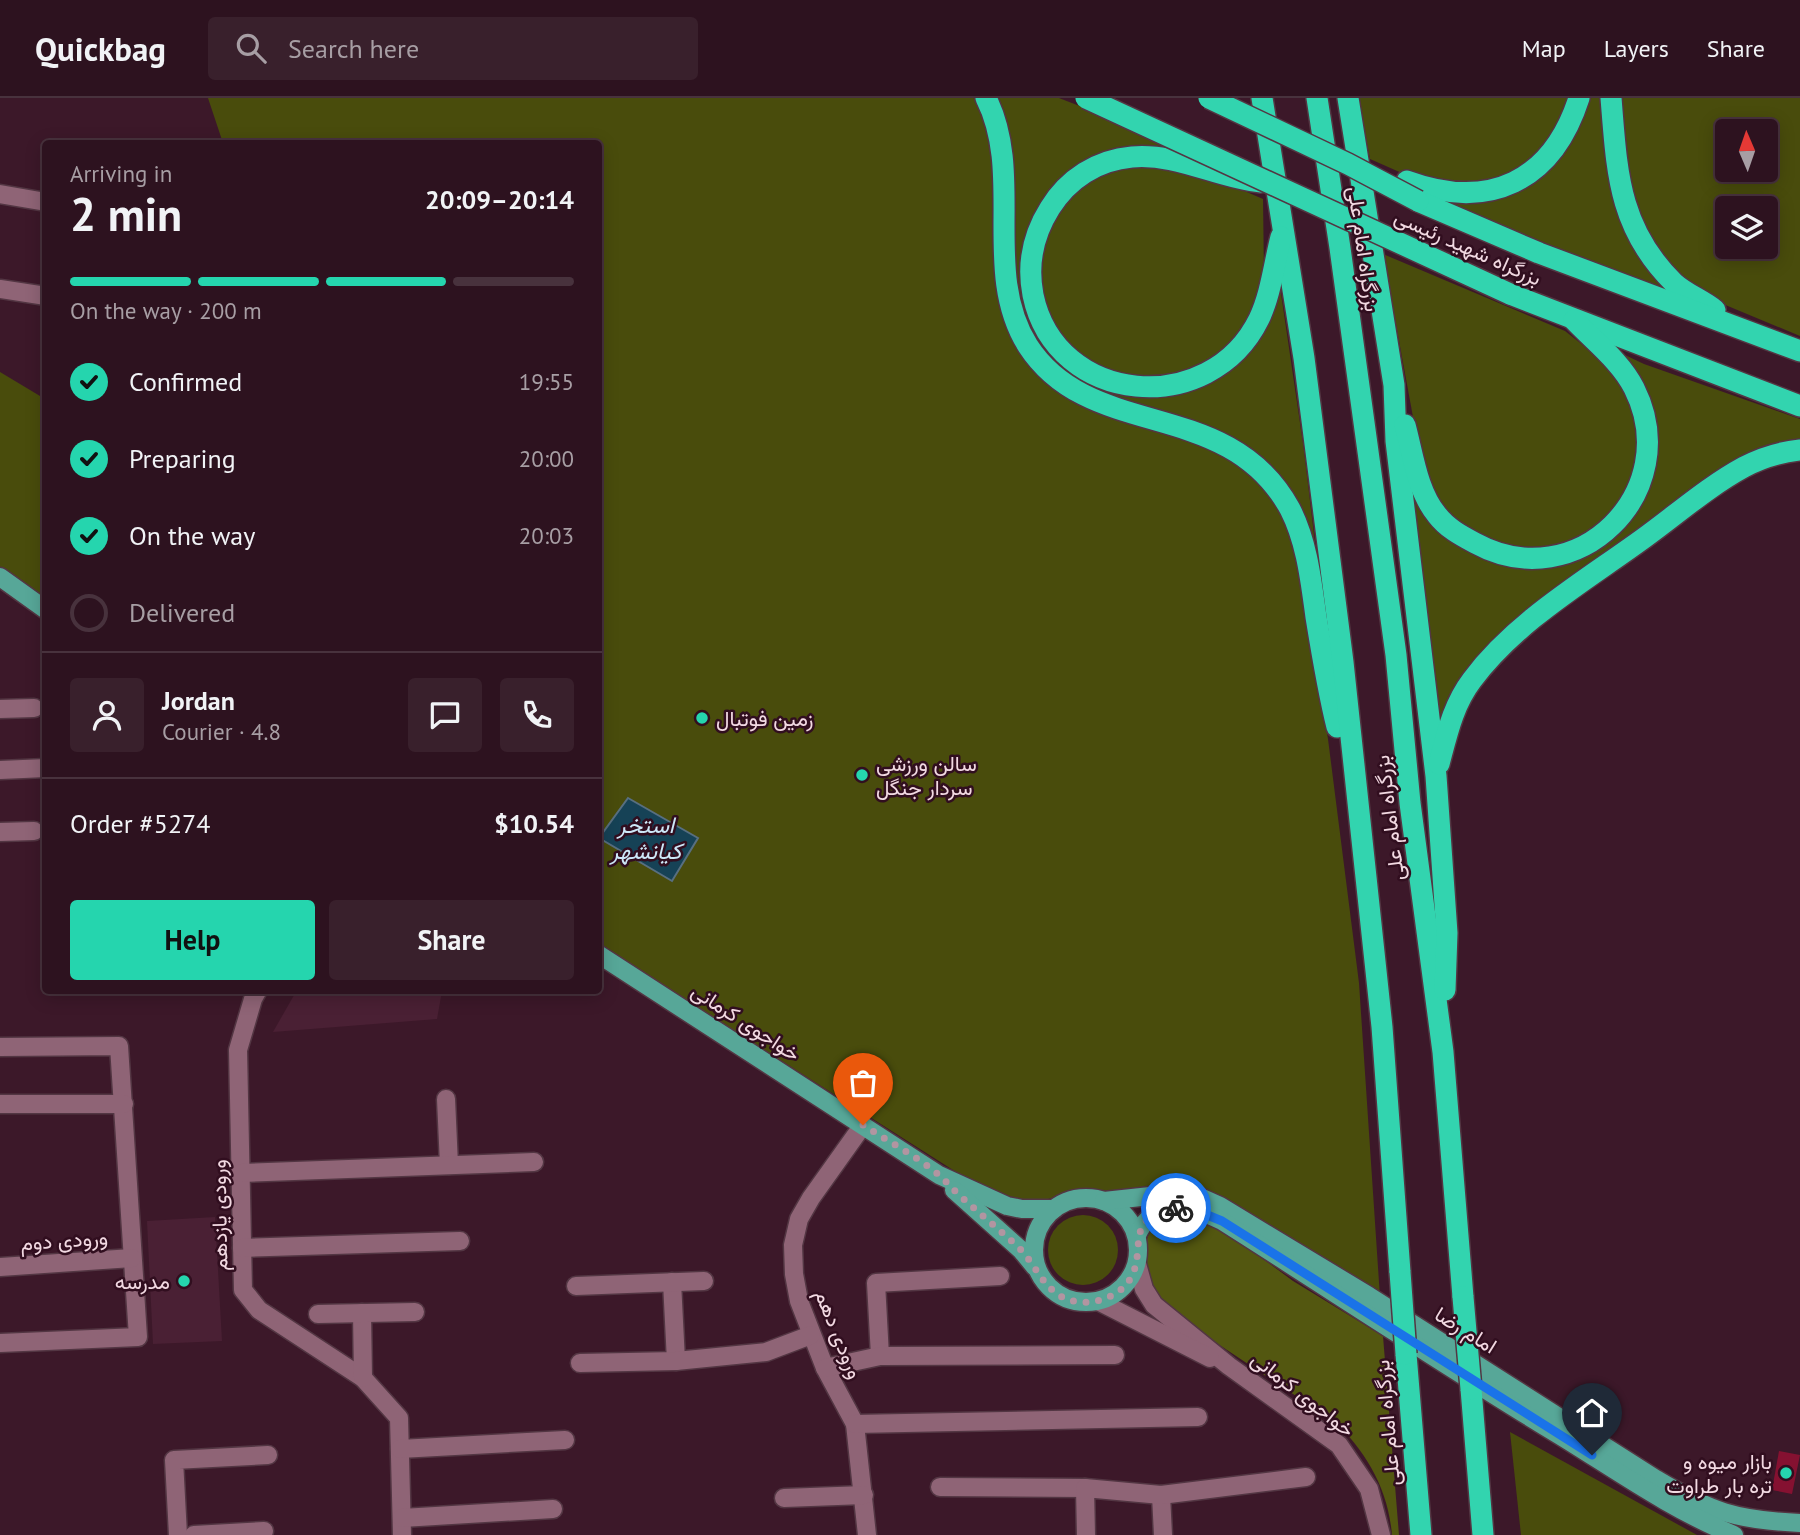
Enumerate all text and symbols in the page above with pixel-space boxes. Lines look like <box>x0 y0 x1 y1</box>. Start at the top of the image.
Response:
search box <box>208 17 698 80</box>
text: Quickbag <box>35 27 166 70</box>
icon: search <box>232 29 270 67</box>
text: Search here <box>288 32 419 65</box>
text: Map <box>1522 33 1566 64</box>
text: Layers <box>1604 33 1669 64</box>
text: Share <box>1707 33 1765 64</box>
north arrow <box>1715 119 1778 182</box>
map controls <box>1715 119 1778 259</box>
text: Arriving in <box>70 159 172 188</box>
text: 20:09–20:14 <box>425 183 574 216</box>
text: 2 min <box>70 184 182 244</box>
street label: بزرگراه امام علی <box>1341 185 1386 314</box>
button: layers <box>1715 196 1778 259</box>
street label: بزرگراه شهید رئیسی <box>1390 203 1546 291</box>
text: On the way · 200 m <box>70 296 262 325</box>
icon: check <box>70 363 108 401</box>
text: Confirmed <box>129 365 242 398</box>
text: 19:55 <box>519 367 574 396</box>
icon: check <box>70 440 108 478</box>
text: Preparing <box>129 442 236 475</box>
text: 20:00 <box>519 444 574 473</box>
icon: check <box>70 517 108 555</box>
text: On the way <box>129 519 255 552</box>
text: 20:03 <box>519 521 574 550</box>
text: Delivered <box>129 596 235 629</box>
button: person <box>70 678 144 752</box>
button: chat <box>408 678 482 752</box>
button: phone <box>500 678 574 752</box>
text: Jordan <box>162 684 235 717</box>
place label: زمین فوتبال <box>716 705 813 732</box>
marker: زمین فوتبال <box>694 710 710 726</box>
text: Courier · 4.8 <box>162 717 281 746</box>
place label: سالن ورزشی سردار جنگل <box>876 750 977 801</box>
street label: بزرگراه امام علی <box>1368 754 1411 882</box>
marker: سالن ورزشی سردار جنگل <box>854 767 870 783</box>
text: Order #5274 <box>70 807 210 840</box>
text: $10.54 <box>494 807 574 840</box>
water label: استخر کیانشهر <box>609 810 685 866</box>
button: Help <box>70 900 315 980</box>
button: Share <box>329 900 574 980</box>
street label: خواجوی کرمانی <box>687 977 805 1067</box>
pin <box>833 1053 893 1125</box>
icon: bag <box>844 1064 882 1102</box>
street label: ورودی یازدهم <box>205 1159 234 1271</box>
courier <box>1141 1173 1211 1243</box>
icon: bike <box>1157 1189 1195 1227</box>
street label: ورودی دوم <box>19 1223 109 1258</box>
place label: مدرسه <box>115 1268 170 1295</box>
marker: مدرسه <box>176 1273 192 1289</box>
street label: ورودی دهم <box>808 1285 869 1383</box>
street label: امام رضا <box>1429 1300 1502 1360</box>
street label: خواجوی کرمانی <box>1246 1345 1360 1443</box>
street label: بزرگراه امام علی <box>1368 1359 1407 1487</box>
pin <box>1562 1383 1622 1455</box>
icon: home <box>1573 1394 1611 1432</box>
place label: بازار میوه و تره‌ بار طراوت <box>1666 1448 1772 1499</box>
marker: بازار میوه و تره‌ بار طراوت <box>1778 1465 1794 1481</box>

